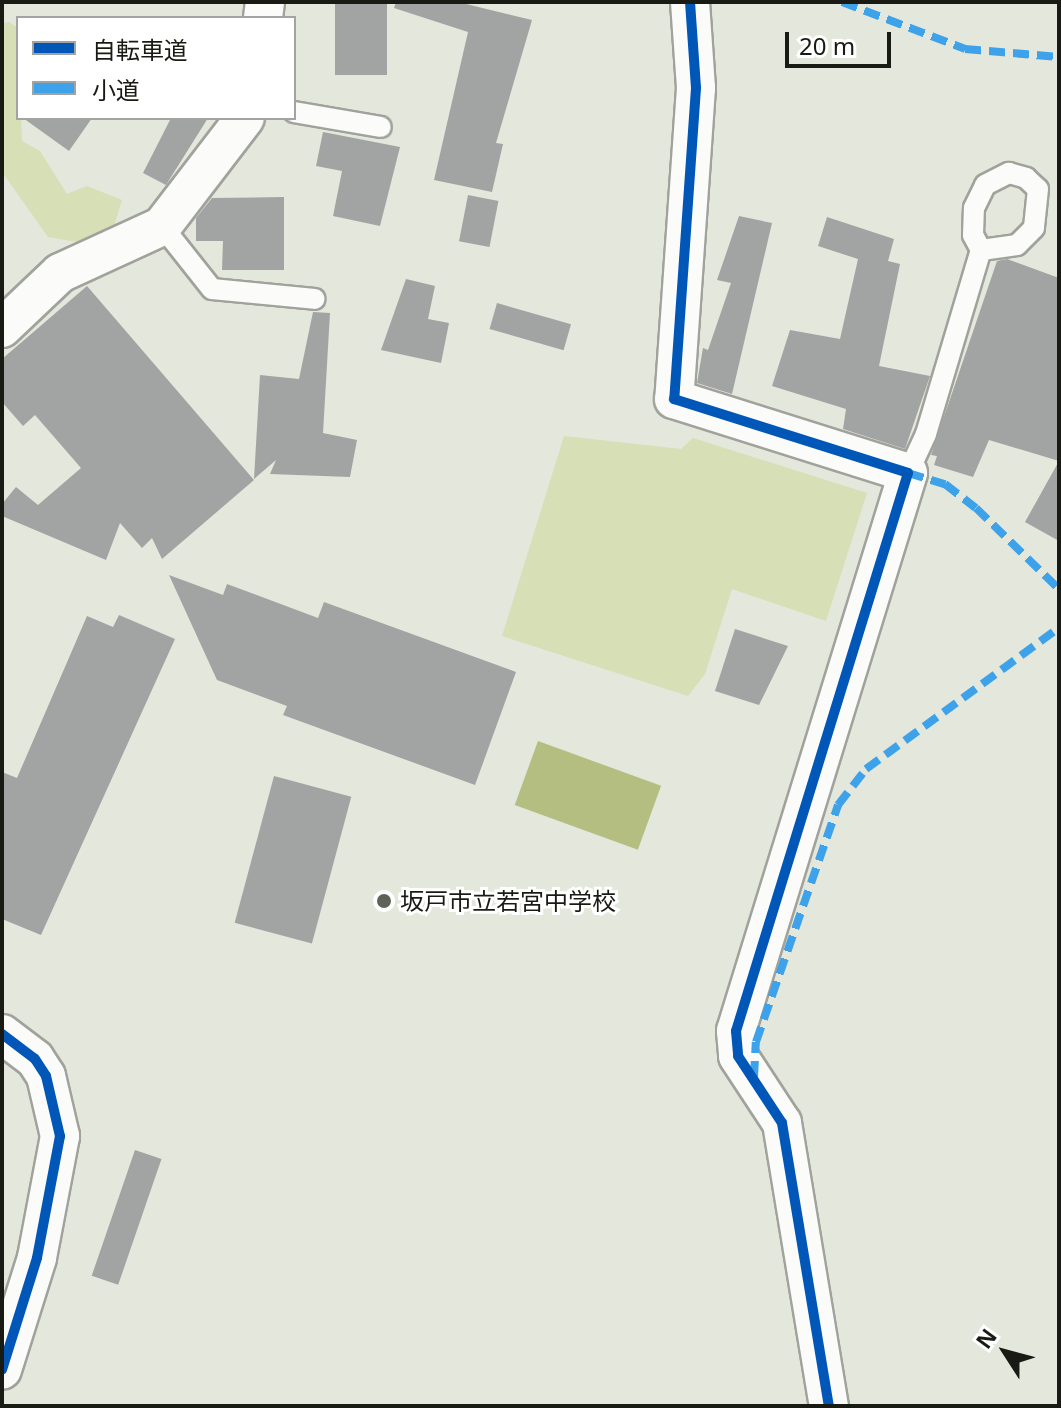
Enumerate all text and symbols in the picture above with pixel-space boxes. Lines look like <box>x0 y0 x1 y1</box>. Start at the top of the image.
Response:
legend <box>16 16 296 120</box>
scale bar <box>789 16 895 66</box>
text: 20 m <box>799 29 855 62</box>
text: 自転車道 <box>92 33 188 66</box>
text: 小道 <box>92 73 140 106</box>
place label: 坂戸市立若宮中学校 <box>400 887 616 915</box>
marker: 坂戸市立若宮中学校 <box>375 892 393 910</box>
north arrow <box>965 1312 1045 1392</box>
text: N <box>968 1322 1003 1354</box>

